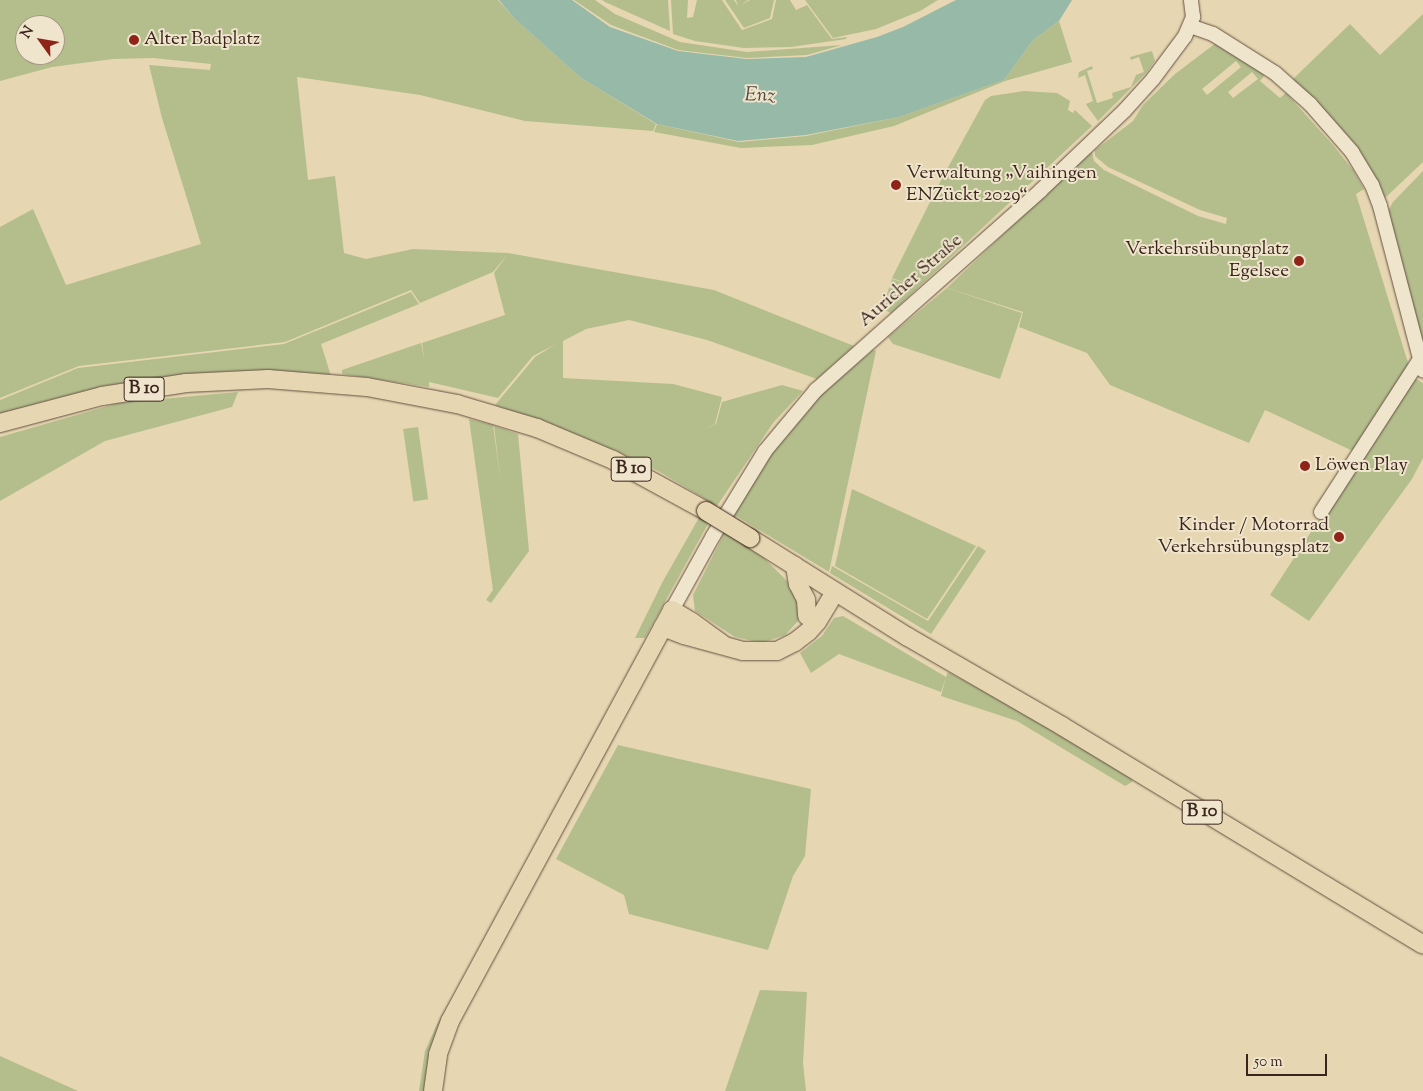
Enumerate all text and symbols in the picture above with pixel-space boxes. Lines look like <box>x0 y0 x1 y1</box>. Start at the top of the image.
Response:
north arrow <box>15 15 65 65</box>
text: N <box>17 23 40 43</box>
place label: Alter Badplatz <box>144 29 260 51</box>
marker: Alter Badplatz <box>128 34 140 46</box>
water label: Enz <box>744 84 776 108</box>
place label: Verwaltung „Vaihingen ENZückt 2029“ <box>906 163 1097 207</box>
marker: Verwaltung „Vaihingen ENZückt 2029“ <box>890 179 902 191</box>
street label: Auricher Straße <box>854 230 968 332</box>
place label: Verkehrsübungplatz Egelsee <box>1125 239 1289 283</box>
marker: Verkehrsübungplatz Egelsee <box>1293 255 1305 267</box>
road number: B 10 <box>123 374 165 404</box>
road number: B 10 <box>610 454 652 484</box>
place label: Löwen Play <box>1315 455 1408 477</box>
marker: Löwen Play <box>1299 460 1311 472</box>
place label: Kinder / Motorrad Verkehrsübungsplatz <box>1157 515 1329 559</box>
marker: Kinder / Motorrad Verkehrsübungsplatz <box>1333 531 1345 543</box>
road number: B 10 <box>1181 796 1223 828</box>
scale bar <box>1248 1044 1329 1076</box>
text: 50 m <box>1254 1052 1283 1073</box>

